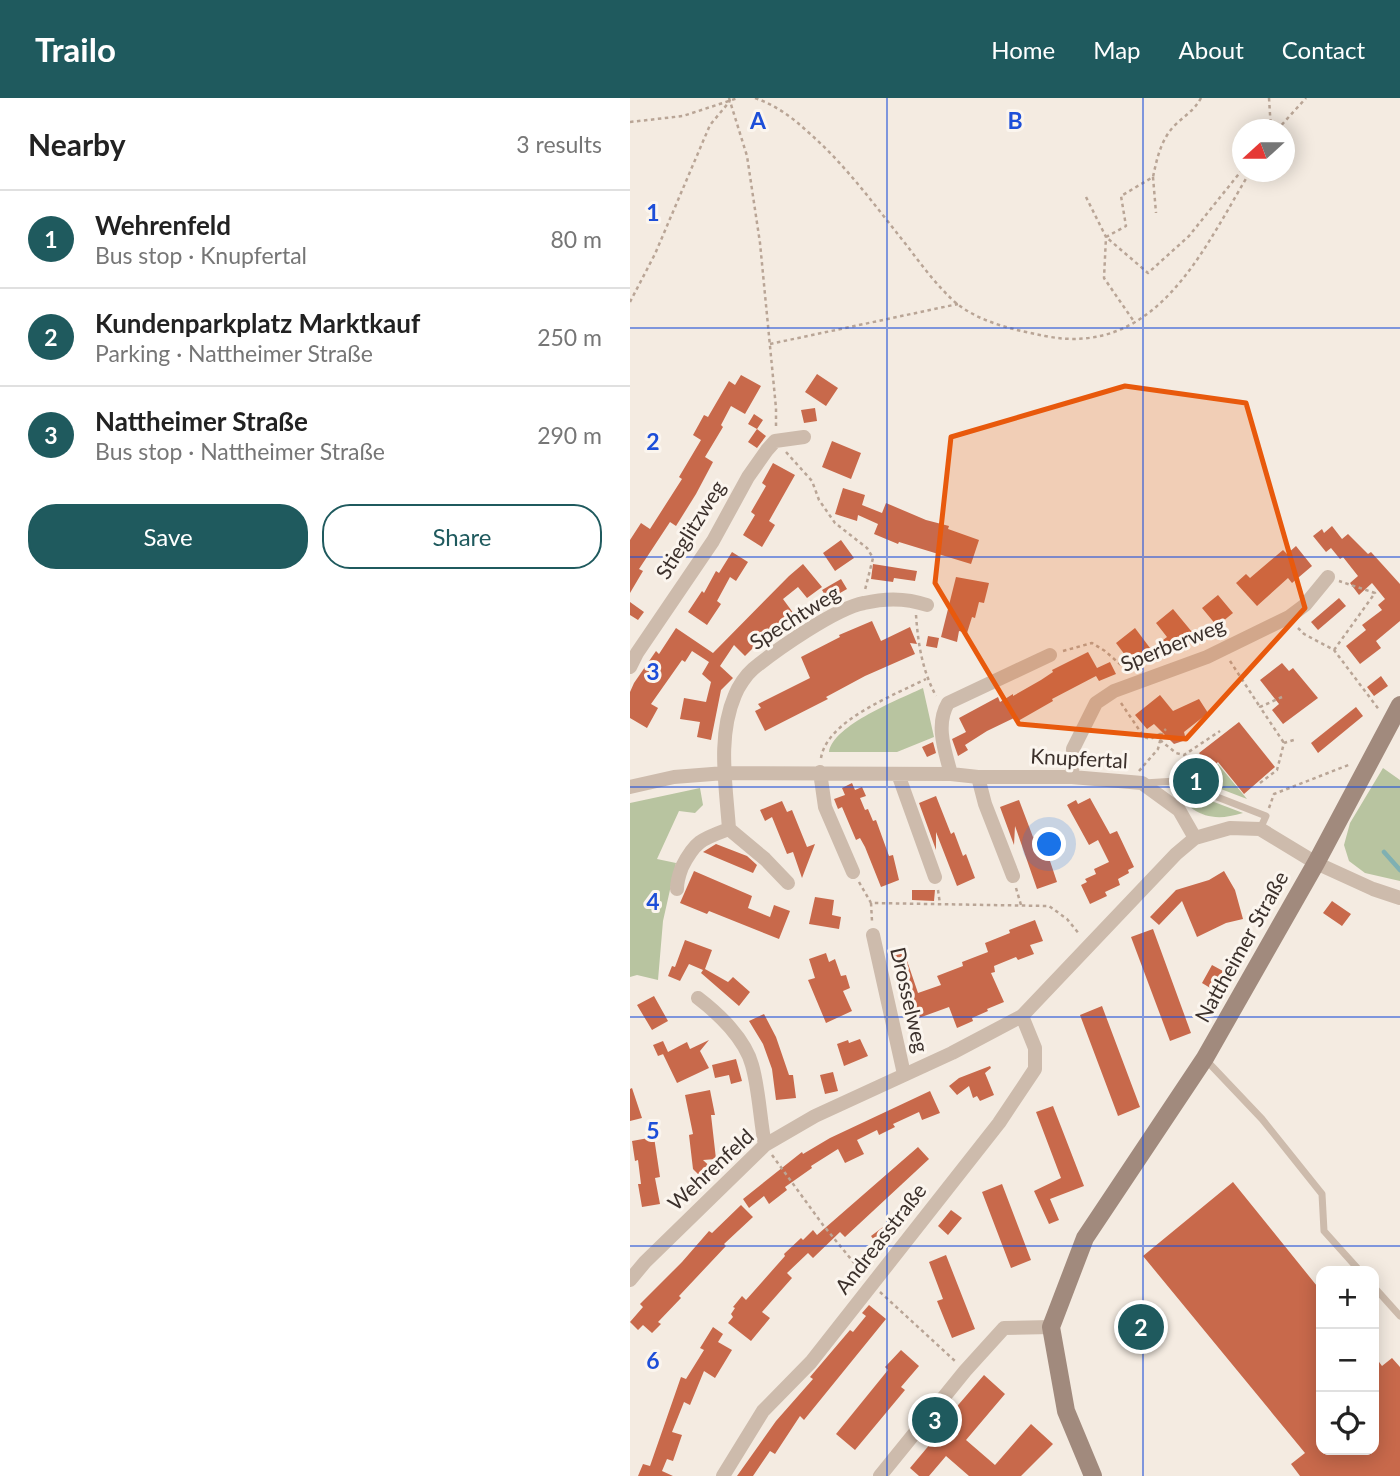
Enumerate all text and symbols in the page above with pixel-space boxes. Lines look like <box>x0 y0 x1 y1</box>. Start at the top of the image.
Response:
text: Trailo <box>35 29 116 69</box>
text: Home <box>991 35 1055 64</box>
text: Map <box>1093 35 1141 64</box>
text: About <box>1179 35 1244 64</box>
text: Contact <box>1282 35 1365 64</box>
text: A <box>749 106 767 134</box>
text: B <box>1007 106 1023 134</box>
north arrow <box>1232 119 1295 182</box>
text: Nearby <box>28 126 126 162</box>
text: 3 results <box>516 130 602 158</box>
text: 1 <box>646 198 660 226</box>
text: Wehrenfeld <box>95 209 231 241</box>
text: 1 <box>44 225 58 253</box>
text: 80 m <box>551 225 602 253</box>
text: Bus stop · Knupfertal <box>95 241 307 269</box>
text: Kundenparkplatz Marktkauf <box>95 307 420 339</box>
text: 2 <box>44 323 58 351</box>
text: 250 m <box>537 323 602 351</box>
text: Parking · Nattheimer Straße <box>95 339 373 367</box>
text: Nattheimer Straße <box>95 405 308 437</box>
text: 3 <box>44 421 58 449</box>
text: 290 m <box>537 421 602 449</box>
text: 2 <box>646 427 660 455</box>
text: Bus stop · Nattheimer Straße <box>95 437 385 465</box>
street label: Stieglitzweg <box>650 475 730 583</box>
button: Save <box>28 504 308 569</box>
button: Share <box>322 504 602 569</box>
street label: Spechtweg <box>745 579 844 654</box>
street label: Sperberweg <box>1117 611 1228 676</box>
text: 3 <box>646 657 660 685</box>
street label: Knupfertal <box>1030 742 1128 773</box>
pin: 1 <box>1173 755 1219 807</box>
your location <box>1032 827 1066 861</box>
street label: Nattheimer Straße <box>1189 866 1293 1026</box>
text: 4 <box>646 887 660 915</box>
street label: Drosselweg <box>886 944 935 1055</box>
text: 5 <box>646 1116 660 1144</box>
street label: Wehrenfeld <box>662 1123 758 1215</box>
street label: Andreasstraße <box>829 1178 931 1298</box>
map controls <box>1316 1266 1379 1455</box>
button: + <box>1316 1266 1379 1329</box>
pin: 2 <box>1118 1301 1164 1353</box>
button: − <box>1316 1329 1379 1392</box>
text: 6 <box>646 1346 660 1374</box>
button: locate <box>1316 1392 1379 1455</box>
pin: 3 <box>912 1394 958 1446</box>

